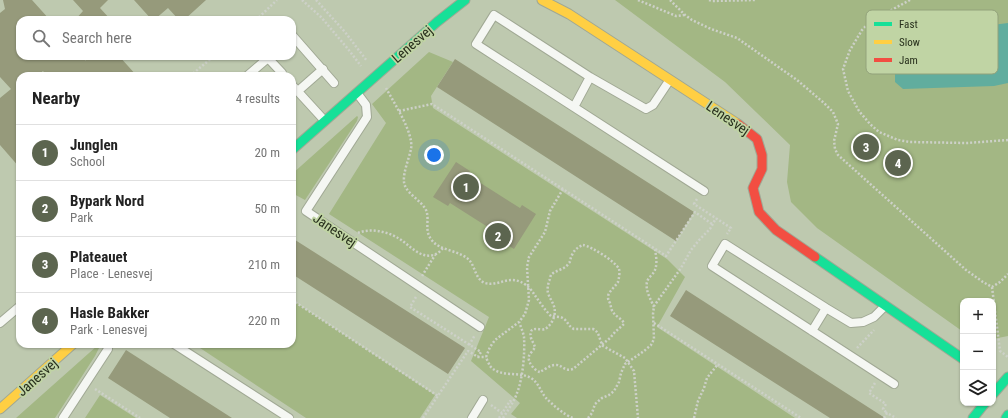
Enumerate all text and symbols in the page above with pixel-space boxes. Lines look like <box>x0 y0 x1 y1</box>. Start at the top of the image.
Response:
legend <box>866 10 998 74</box>
search box <box>16 16 296 60</box>
text: Fast <box>899 18 918 31</box>
street label: Lenesvej <box>388 22 436 66</box>
icon: search <box>30 27 52 49</box>
text: Search here <box>62 29 132 47</box>
text: Slow <box>899 36 920 49</box>
text: Jam <box>899 54 918 67</box>
text: Nearby <box>32 88 80 108</box>
text: 4 results <box>236 91 280 106</box>
street label: Lenesvej <box>703 98 753 138</box>
pin: 3 <box>853 132 879 162</box>
text: Junglen <box>70 136 118 154</box>
text: 1 <box>42 145 48 160</box>
text: 20 m <box>254 145 280 160</box>
your location <box>424 145 444 165</box>
pin: 4 <box>885 148 911 178</box>
text: School <box>70 154 105 169</box>
pin: 1 <box>453 172 479 202</box>
text: Bypark Nord <box>70 192 144 210</box>
text: 2 <box>42 201 48 216</box>
text: 50 m <box>254 201 280 216</box>
text: Park <box>70 210 93 225</box>
street label: Janesvej <box>310 210 360 250</box>
pin: 2 <box>485 221 511 251</box>
text: Plateauet <box>70 248 127 266</box>
text: 3 <box>42 257 48 272</box>
text: 210 m <box>248 257 280 272</box>
text: Place · Lenesvej <box>70 266 153 281</box>
map controls <box>960 298 996 406</box>
button: + <box>960 298 996 334</box>
text: Hasle Bakker <box>70 304 149 322</box>
text: 4 <box>42 313 48 328</box>
text: 220 m <box>248 313 280 328</box>
text: Park · Lenesvej <box>70 322 147 337</box>
button: − <box>960 334 996 370</box>
street label: Janesvej <box>14 355 60 399</box>
button: layers <box>960 370 996 406</box>

